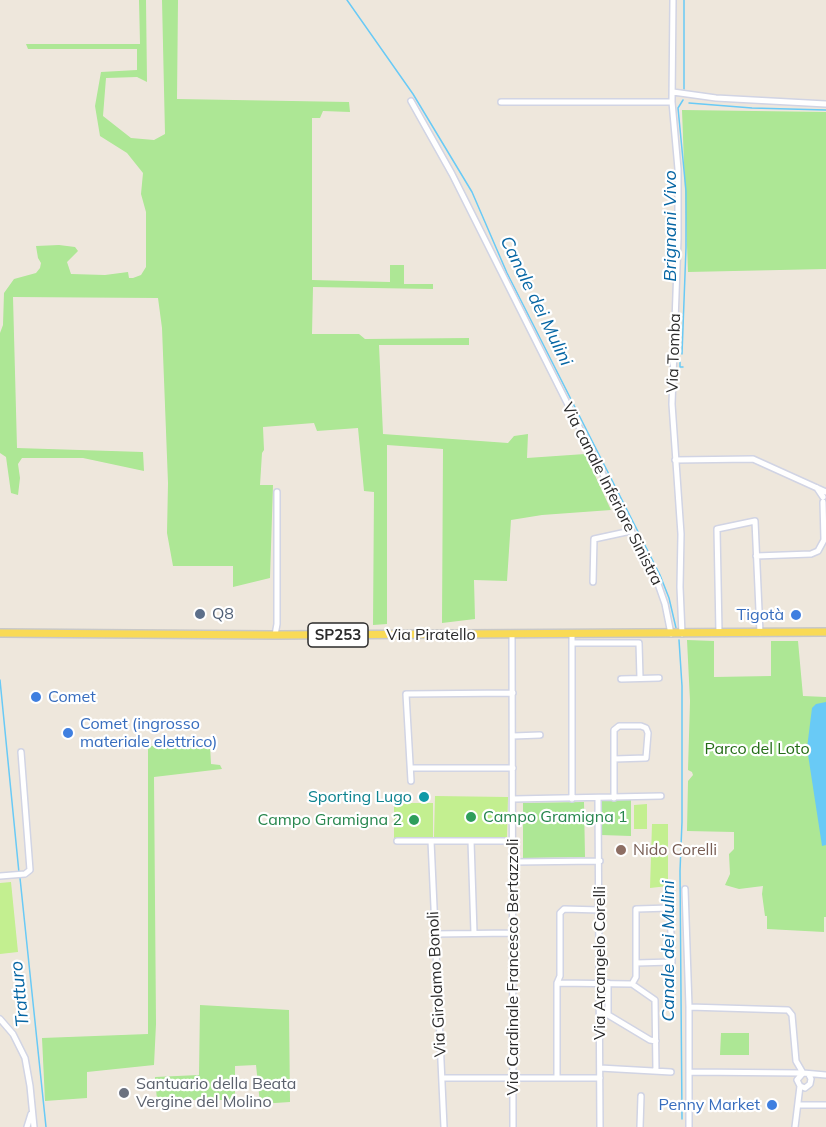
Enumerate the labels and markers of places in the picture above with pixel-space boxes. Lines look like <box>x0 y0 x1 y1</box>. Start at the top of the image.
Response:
place label: Q8 <box>212 604 234 624</box>
place label: Tigotà <box>737 605 784 625</box>
marker: Q8 <box>193 607 207 621</box>
marker: Tigotà <box>789 608 803 622</box>
place label: Comet <box>48 687 96 707</box>
marker: Comet <box>29 690 43 704</box>
place label: Comet (ingrosso materiale elettrico) <box>80 714 217 752</box>
marker: Comet (ingrosso materiale elettrico) <box>61 726 75 740</box>
place label: Sporting Lugo <box>308 787 412 807</box>
marker: Sporting Lugo <box>417 790 431 804</box>
place label: Campo Gramigna 1 <box>483 807 628 827</box>
place label: Campo Gramigna 2 <box>257 810 402 830</box>
marker: Campo Gramigna 1 <box>464 810 478 824</box>
marker: Campo Gramigna 2 <box>407 813 421 827</box>
place label: Nido Corelli <box>633 840 717 860</box>
marker: Nido Corelli <box>614 843 628 857</box>
place label: Santuario della Beata Vergine del Molino <box>136 1074 296 1112</box>
marker: Santuario della Beata Vergine del Molino <box>117 1086 131 1100</box>
place label: Penny Market <box>658 1095 760 1115</box>
marker: Penny Market <box>765 1098 779 1112</box>

